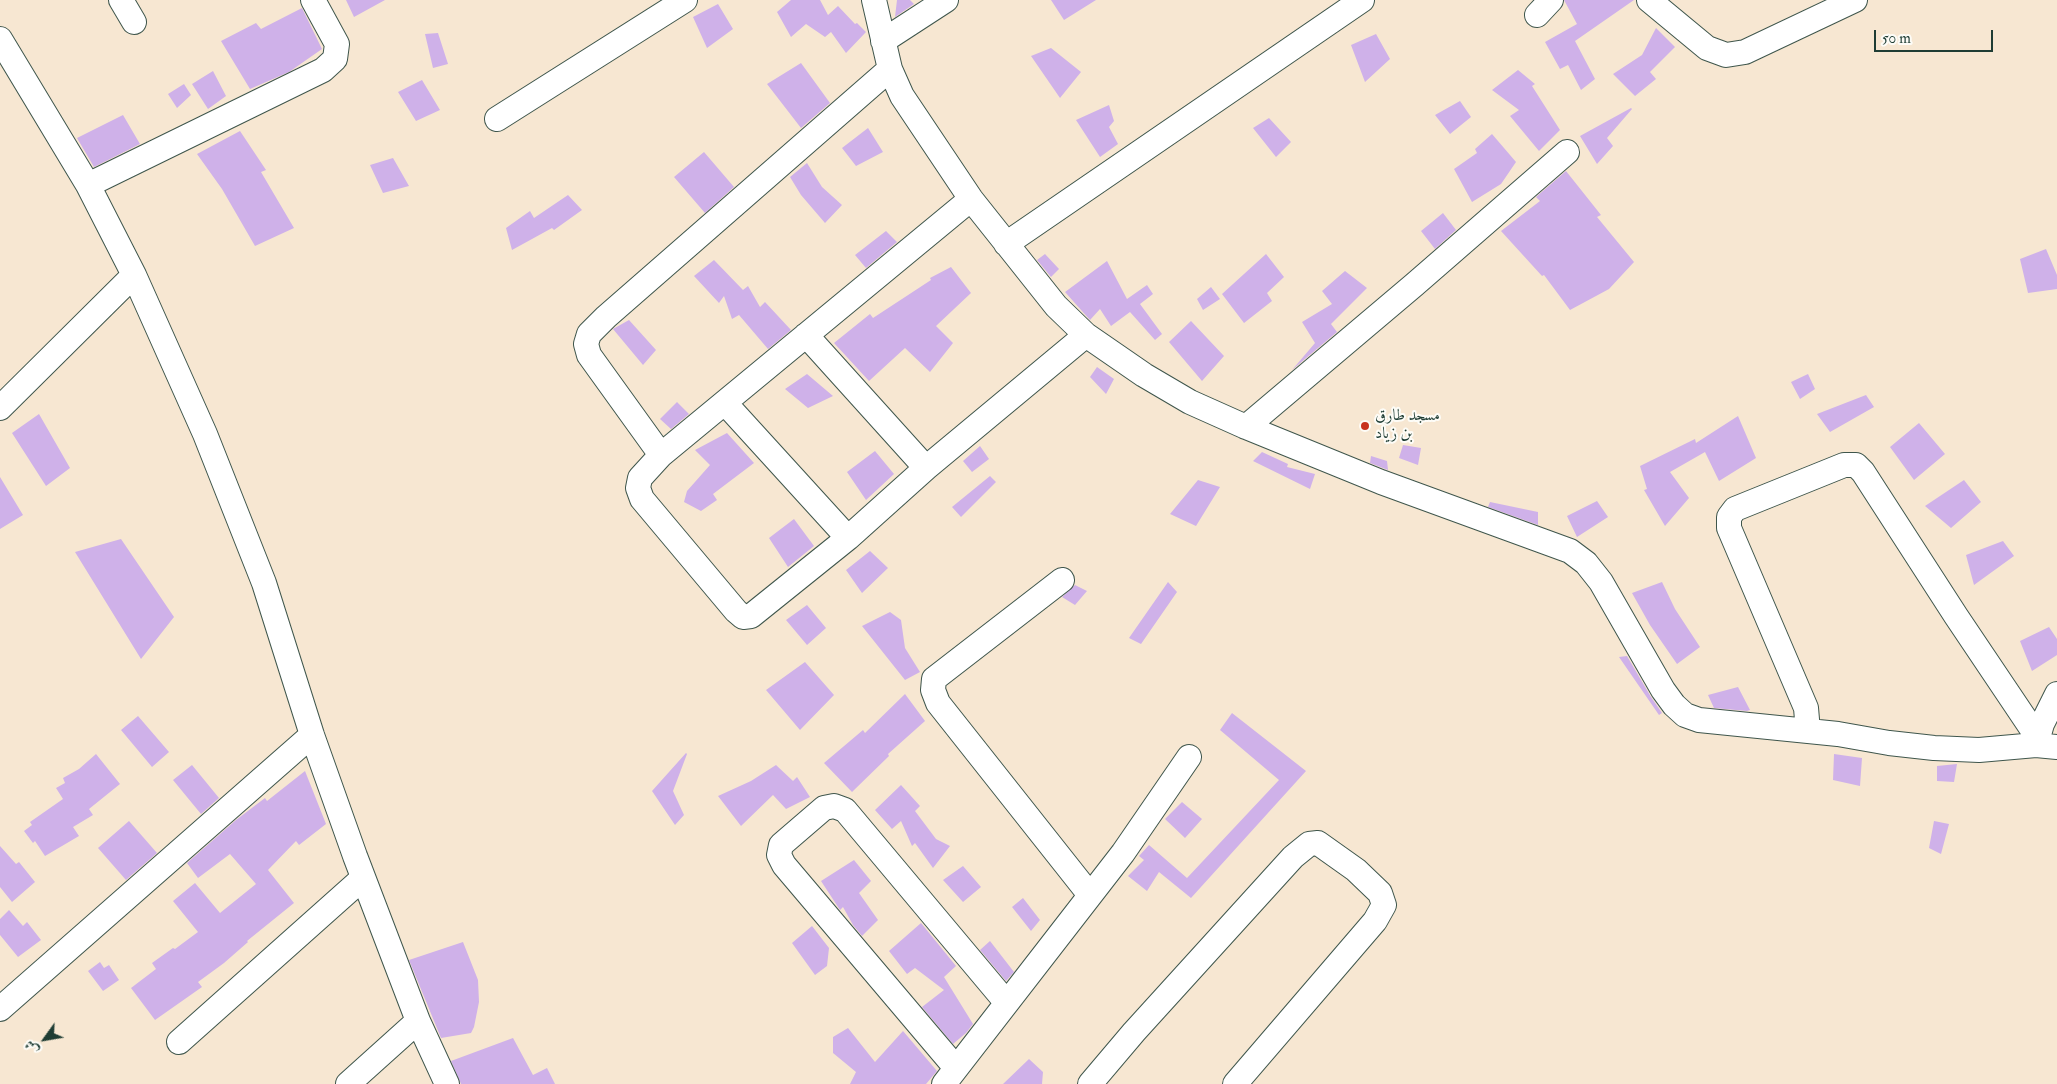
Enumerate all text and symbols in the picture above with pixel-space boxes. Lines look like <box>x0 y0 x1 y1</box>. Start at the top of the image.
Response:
scale bar <box>1877 20 1996 52</box>
text: 50 m <box>1882 29 1911 48</box>
place label: مسجد طارق بن زياد <box>1375 407 1440 445</box>
marker: مسجد طارق بن زياد <box>1359 420 1371 432</box>
north arrow <box>20 1014 70 1064</box>
text: ش <box>21 1037 43 1058</box>

